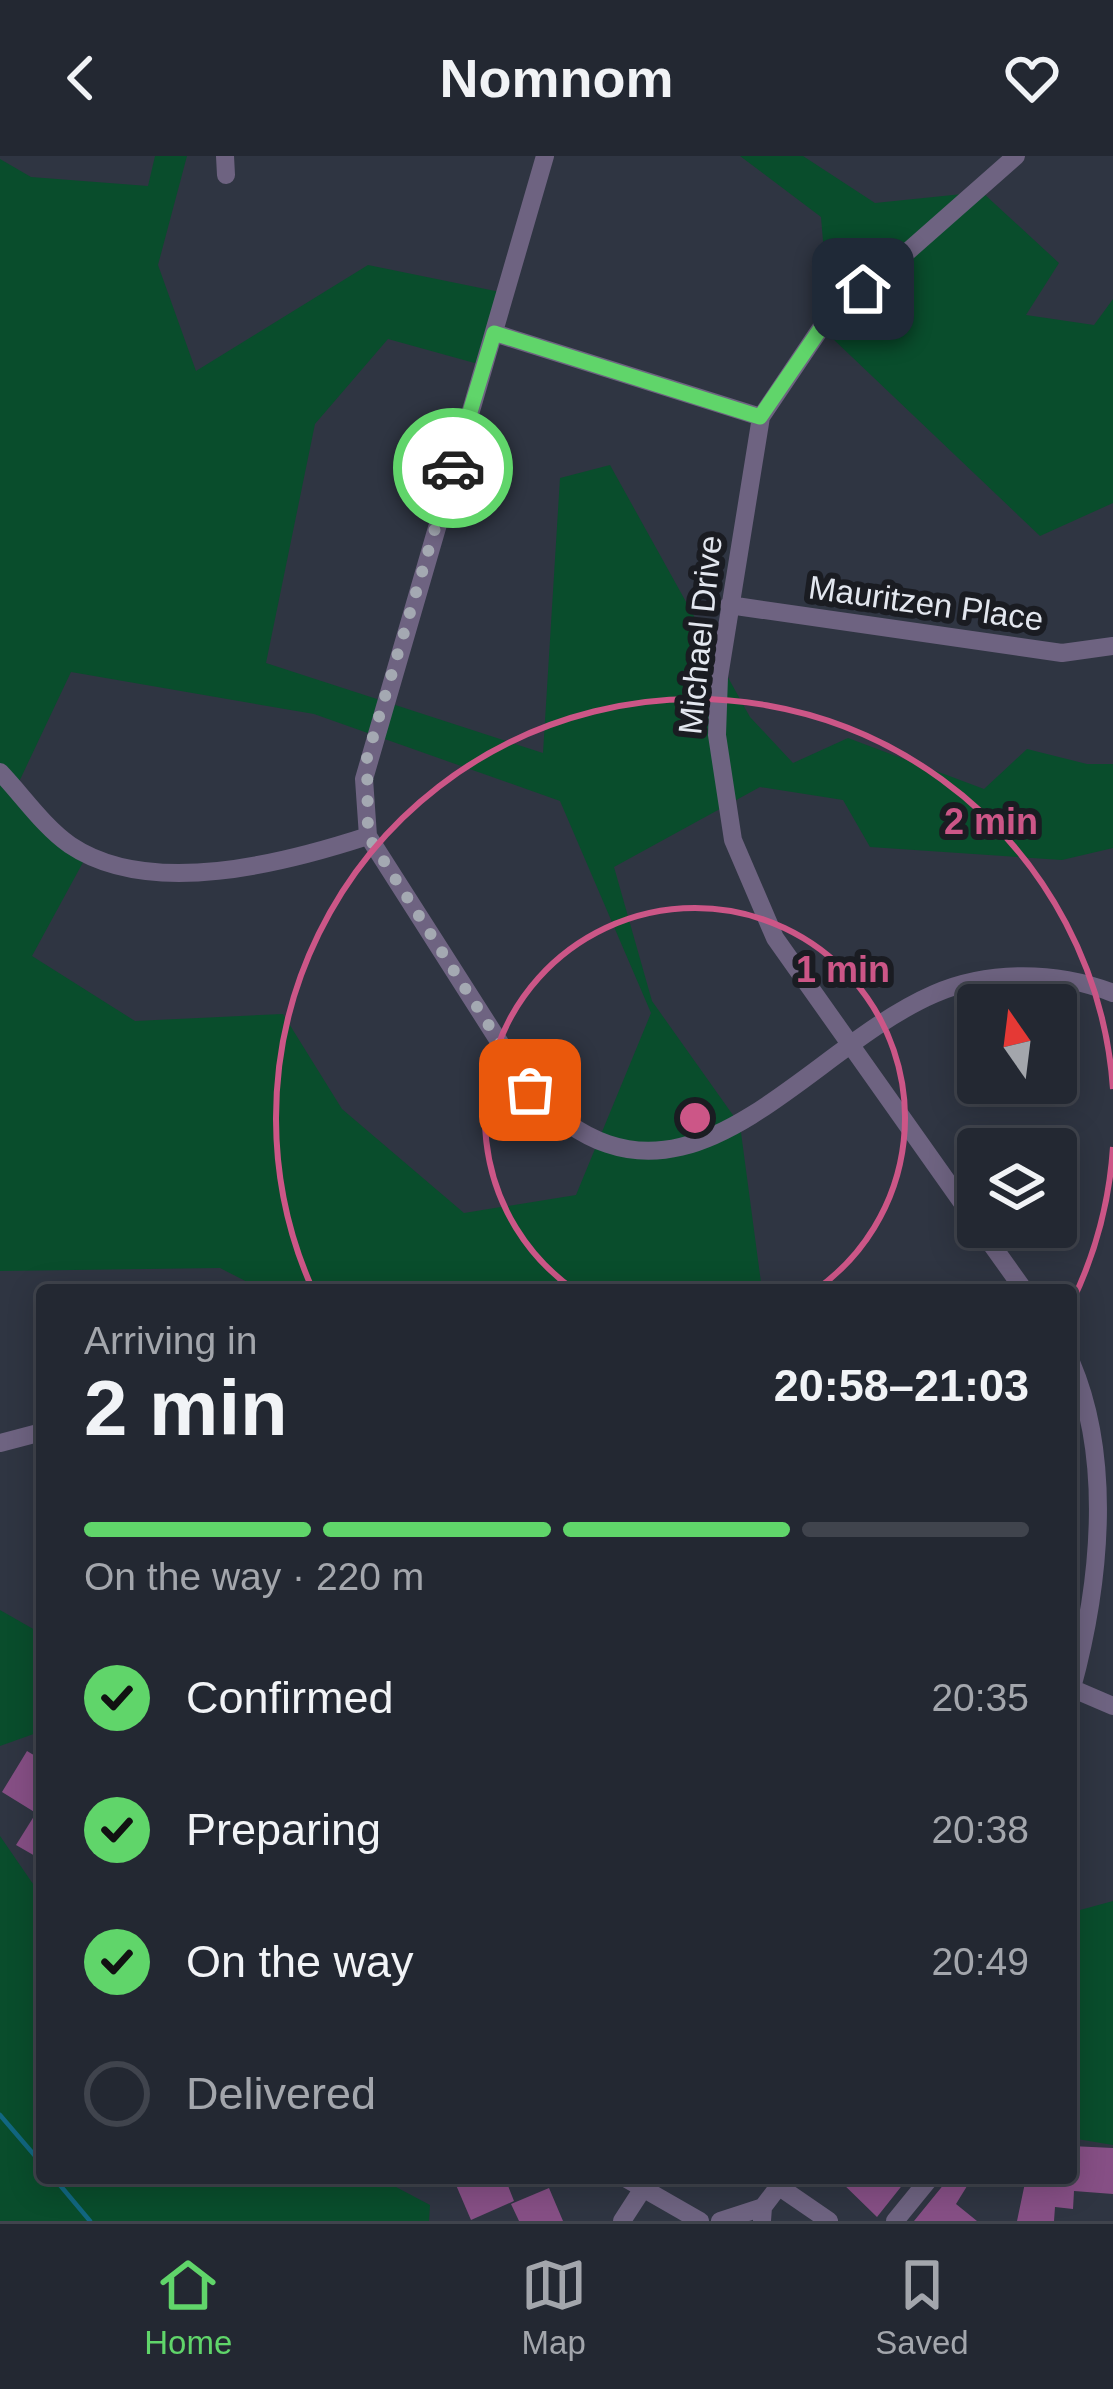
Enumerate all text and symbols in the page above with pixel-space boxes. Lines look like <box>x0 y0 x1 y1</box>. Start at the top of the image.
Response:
icon: back <box>48 45 114 111</box>
icon: heart <box>999 45 1065 111</box>
text: Nomnom <box>440 48 673 108</box>
pin <box>812 238 914 340</box>
icon: home <box>830 256 896 322</box>
courier <box>393 408 513 528</box>
icon: car <box>420 435 486 501</box>
street label: Michael Drive <box>671 534 729 736</box>
street label: Mauritzen Place <box>806 568 1046 638</box>
text: 2 min <box>944 801 1038 842</box>
text: 1 min <box>796 949 890 990</box>
north arrow <box>957 984 1077 1104</box>
map controls <box>957 984 1077 1248</box>
pin <box>479 1039 581 1141</box>
icon: bag <box>497 1057 563 1123</box>
centre of rings <box>674 1097 716 1139</box>
button: layers <box>957 1128 1077 1248</box>
text: Arriving in <box>84 1319 257 1362</box>
text: 20:58–21:03 <box>774 1360 1029 1411</box>
text: 2 min <box>84 1364 288 1452</box>
text: On the way · 220 m <box>84 1555 424 1598</box>
icon: check <box>84 1665 150 1731</box>
text: Confirmed <box>186 1672 394 1723</box>
text: 20:35 <box>931 1676 1029 1719</box>
icon: check <box>84 1797 150 1863</box>
text: Preparing <box>186 1804 381 1855</box>
text: 20:38 <box>931 1808 1029 1851</box>
icon: check <box>84 1929 150 1995</box>
text: On the way <box>186 1936 414 1987</box>
text: 20:49 <box>931 1940 1029 1983</box>
text: Delivered <box>186 2068 376 2119</box>
tab: Home <box>144 2252 232 2362</box>
tab: Map <box>521 2252 587 2362</box>
tab: Saved <box>875 2252 969 2362</box>

